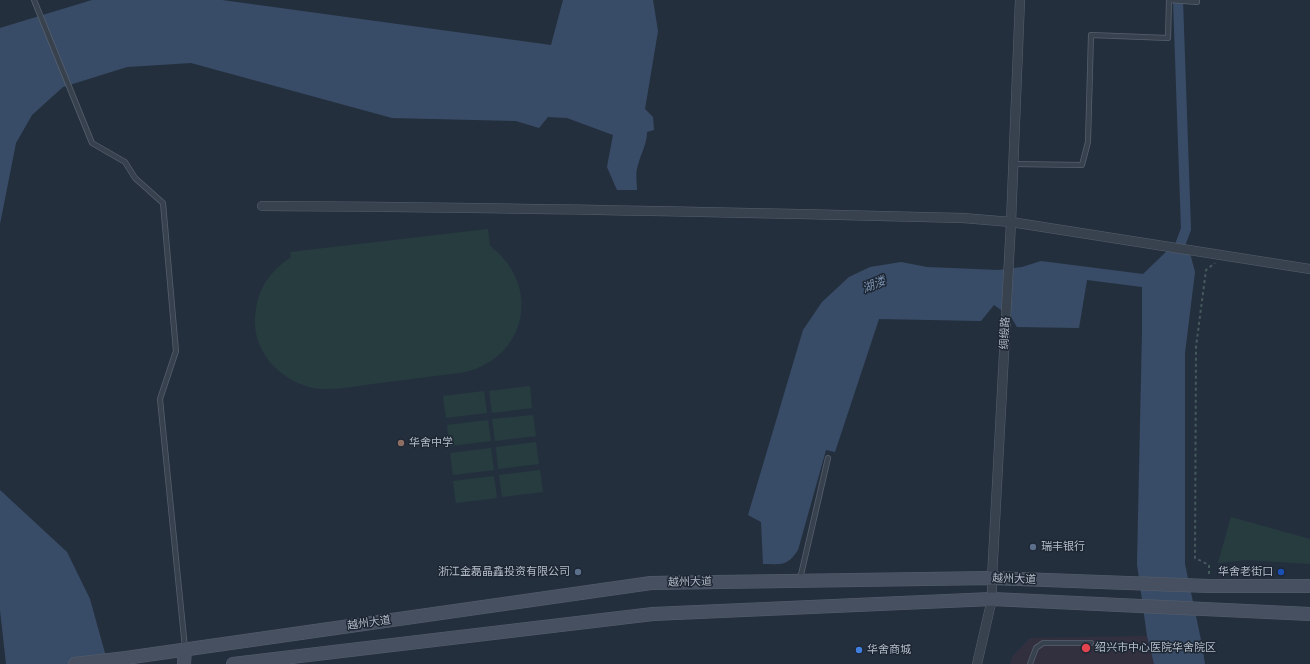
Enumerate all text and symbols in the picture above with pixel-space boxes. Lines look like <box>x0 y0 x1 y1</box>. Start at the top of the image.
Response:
water label: 湖溇 <box>860 274 888 296</box>
street label: 绸缎路 <box>998 316 1012 350</box>
place label: 华舍中学 <box>409 436 453 450</box>
marker: 华舍中学 <box>396 438 406 448</box>
place label: 瑞丰银行 <box>1041 540 1085 554</box>
marker: 瑞丰银行 <box>1028 542 1038 552</box>
place label: 浙江金磊晶鑫投资有限公司 <box>438 565 570 579</box>
place label: 华舍老街口 <box>1218 565 1273 579</box>
marker: 浙江金磊晶鑫投资有限公司 <box>573 567 583 577</box>
marker: 华舍老街口 <box>1276 567 1286 577</box>
street label: 越州大道 <box>992 572 1036 586</box>
street label: 越州大道 <box>668 575 712 589</box>
street label: 越州大道 <box>346 613 392 633</box>
place label: 绍兴市中心医院华舍院区 <box>1095 641 1216 655</box>
marker: 绍兴市中心医院华舍院区 <box>1080 642 1092 654</box>
place label: 华舍商城 <box>867 643 911 657</box>
marker: 华舍商城 <box>854 645 864 655</box>

